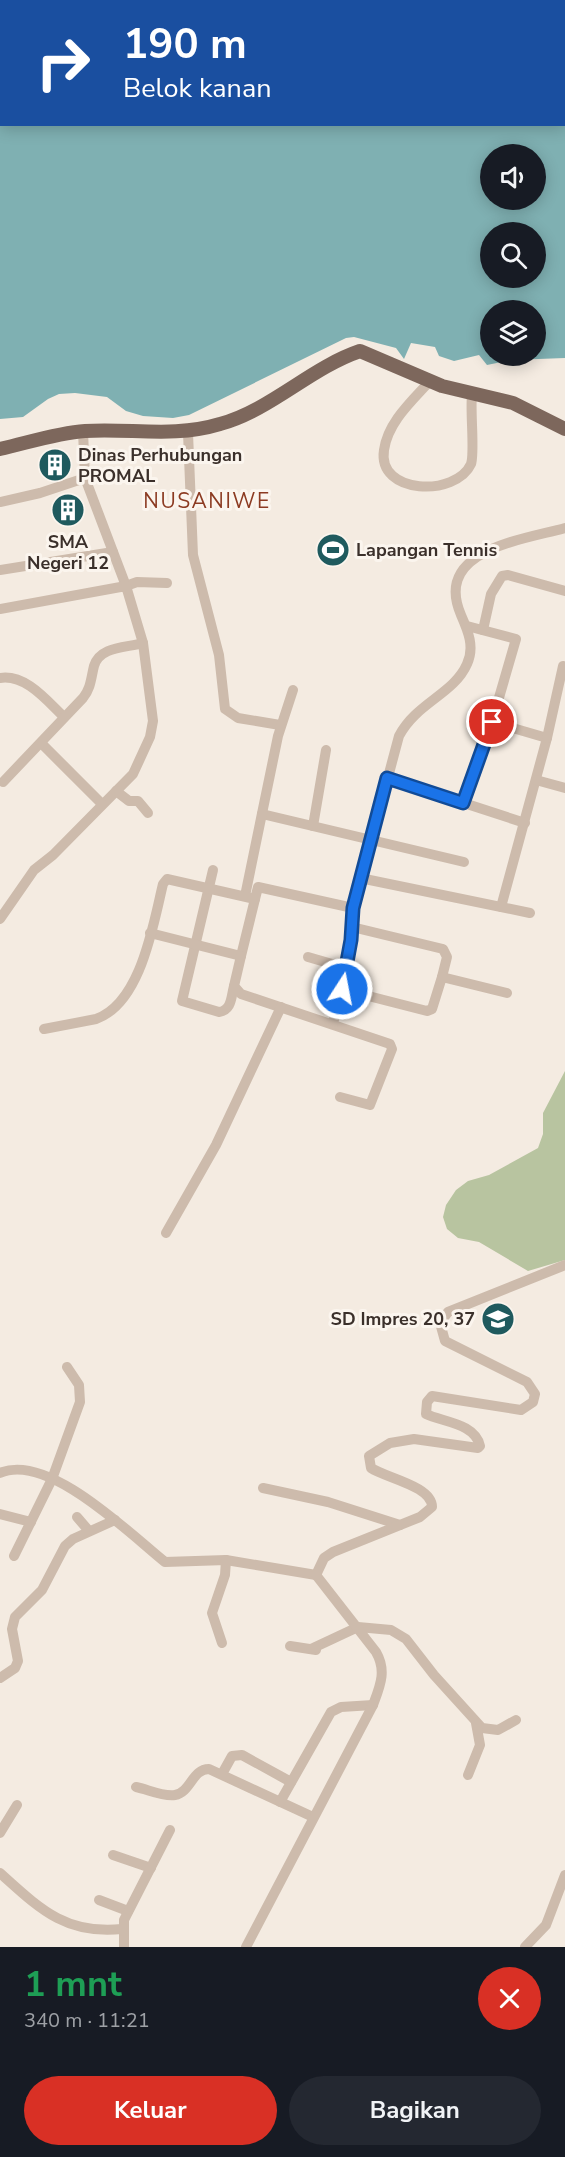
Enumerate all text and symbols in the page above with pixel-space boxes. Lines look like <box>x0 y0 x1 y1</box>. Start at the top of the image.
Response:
text: 190 m <box>123 16 247 73</box>
icon: right <box>24 24 102 102</box>
text: Belok kanan <box>123 70 272 107</box>
map controls <box>480 144 546 366</box>
button: sound <box>480 144 546 210</box>
button: search <box>480 222 546 288</box>
button: layers <box>480 300 546 366</box>
place label: Dinas Perhubungan PROMAL <box>78 443 242 488</box>
building icon: Dinas Perhubungan PROMAL <box>37 447 73 483</box>
district label: NUSANIWE <box>143 487 271 515</box>
building icon: SMA Negeri 12 <box>50 492 86 528</box>
place label: SMA Negeri 12 <box>27 530 109 575</box>
sports icon: Lapangan Tennis <box>315 532 351 568</box>
place label: Lapangan Tennis <box>356 538 497 562</box>
pin <box>466 696 517 747</box>
icon: arrive <box>475 705 508 738</box>
position arrow <box>310 957 374 1021</box>
school or university icon: SD Impres 20, 37 <box>480 1301 516 1337</box>
place label: SD Impres 20, 37 <box>331 1307 475 1331</box>
text: 1 mnt <box>24 1960 122 2009</box>
button: close <box>478 1967 541 2030</box>
text: 340 m · 11:21 <box>24 2007 150 2034</box>
button: Keluar <box>24 2076 277 2145</box>
button: Bagikan <box>289 2076 541 2145</box>

